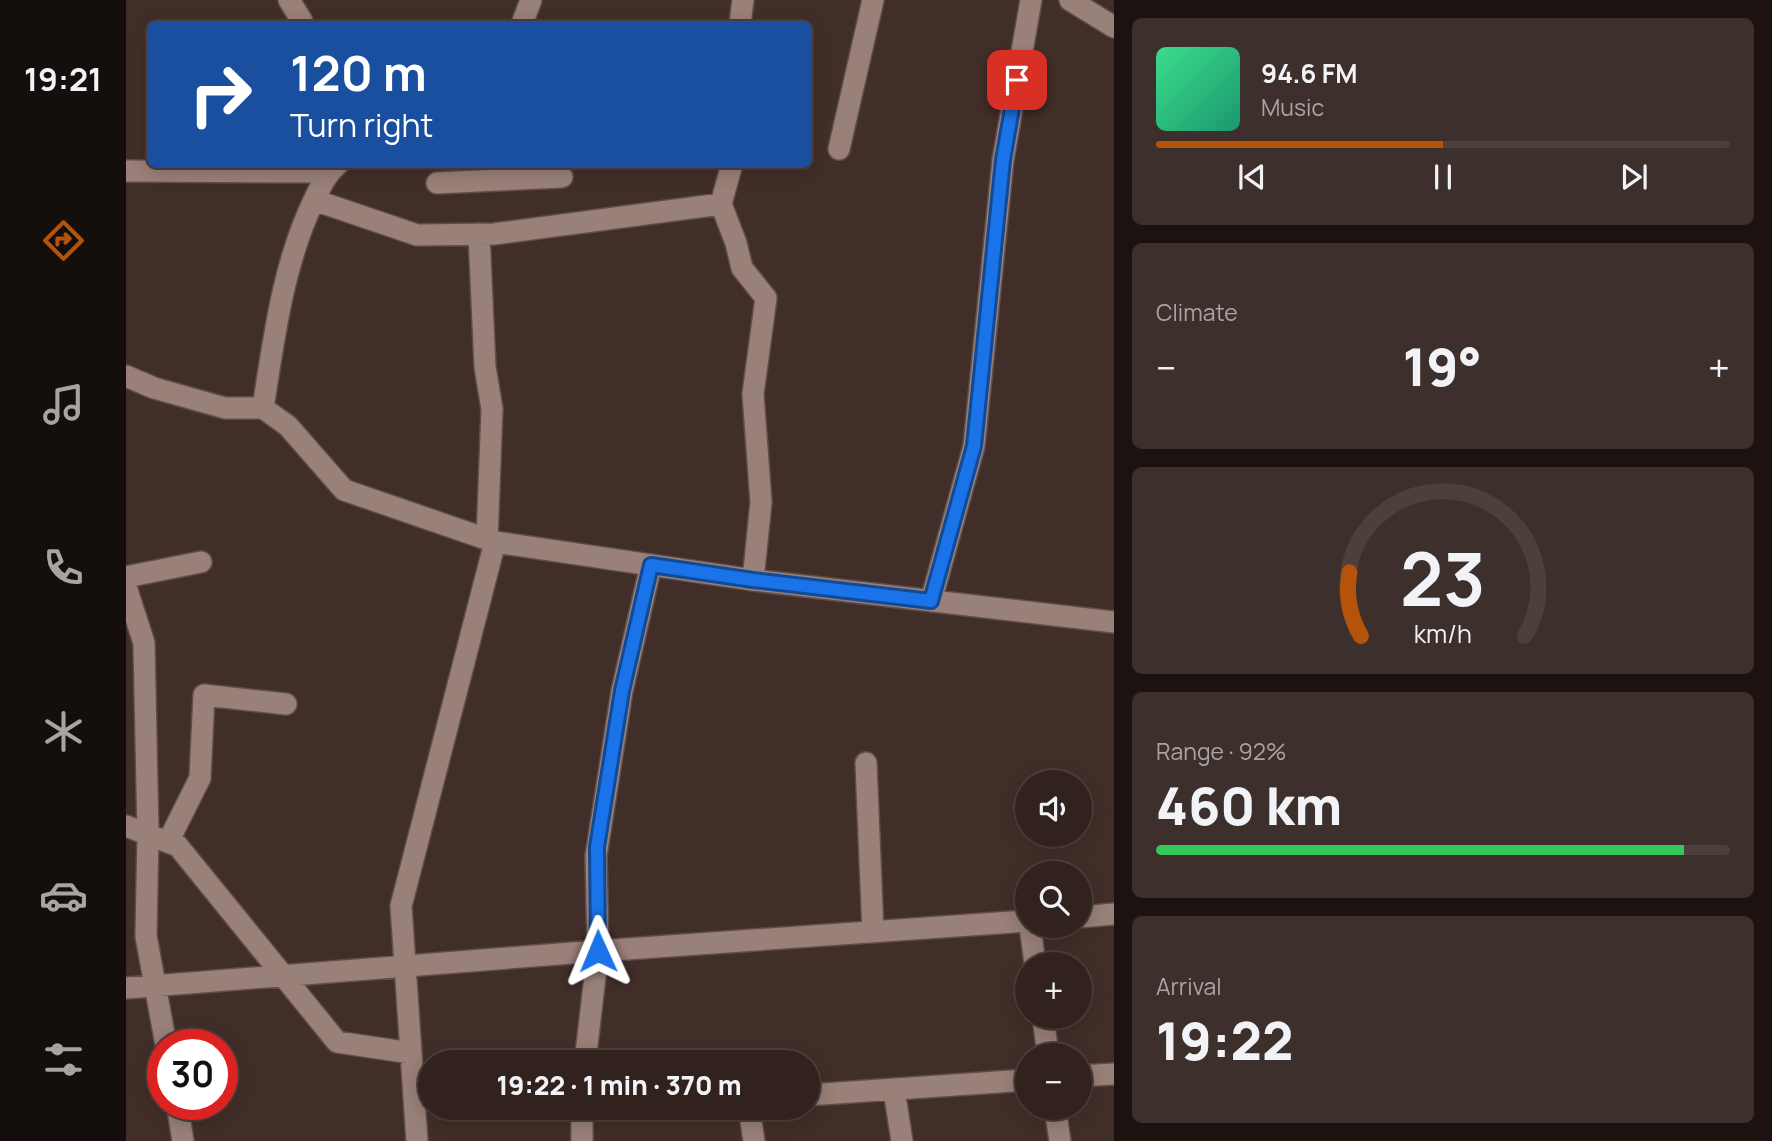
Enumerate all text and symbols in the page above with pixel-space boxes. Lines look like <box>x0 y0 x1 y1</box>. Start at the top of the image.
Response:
text: 120 m <box>290 39 427 106</box>
icon: right <box>175 49 266 140</box>
pin <box>987 50 1047 110</box>
text: 94.6 FM <box>1261 55 1358 91</box>
text: 19:21 <box>24 57 102 101</box>
icon: arrive <box>998 61 1036 99</box>
text: Music <box>1261 91 1324 123</box>
text: Turn right <box>290 103 433 147</box>
icon: previous <box>1233 158 1271 196</box>
icon: pause <box>1424 158 1462 196</box>
icon: next <box>1615 158 1653 196</box>
icon: directions <box>39 216 88 265</box>
text: Climate <box>1156 296 1238 328</box>
text: 19° <box>1403 331 1482 402</box>
text: − <box>1156 341 1177 393</box>
text: + <box>1708 341 1730 393</box>
icon: music <box>39 380 88 429</box>
text: 23 <box>1400 529 1486 629</box>
icon: phone <box>39 543 88 592</box>
text: km/h <box>1414 616 1472 651</box>
icon: climate <box>39 707 88 756</box>
text: Range · 92% <box>1156 735 1287 767</box>
map controls <box>1015 770 1092 1120</box>
button: sound <box>1015 770 1092 847</box>
text: 460 km <box>1156 770 1342 841</box>
button: search <box>1015 861 1092 938</box>
icon: car <box>39 871 88 920</box>
position arrow <box>561 914 635 988</box>
button: + <box>1015 952 1092 1029</box>
text: Arrival <box>1156 970 1222 1002</box>
text: 19:22 <box>1156 1005 1293 1076</box>
speed limit sign: 30 <box>147 1029 238 1120</box>
icon: filters <box>39 1035 88 1084</box>
button: − <box>1015 1043 1092 1120</box>
text: 19:22 · 1 min · 370 m <box>496 1067 742 1103</box>

